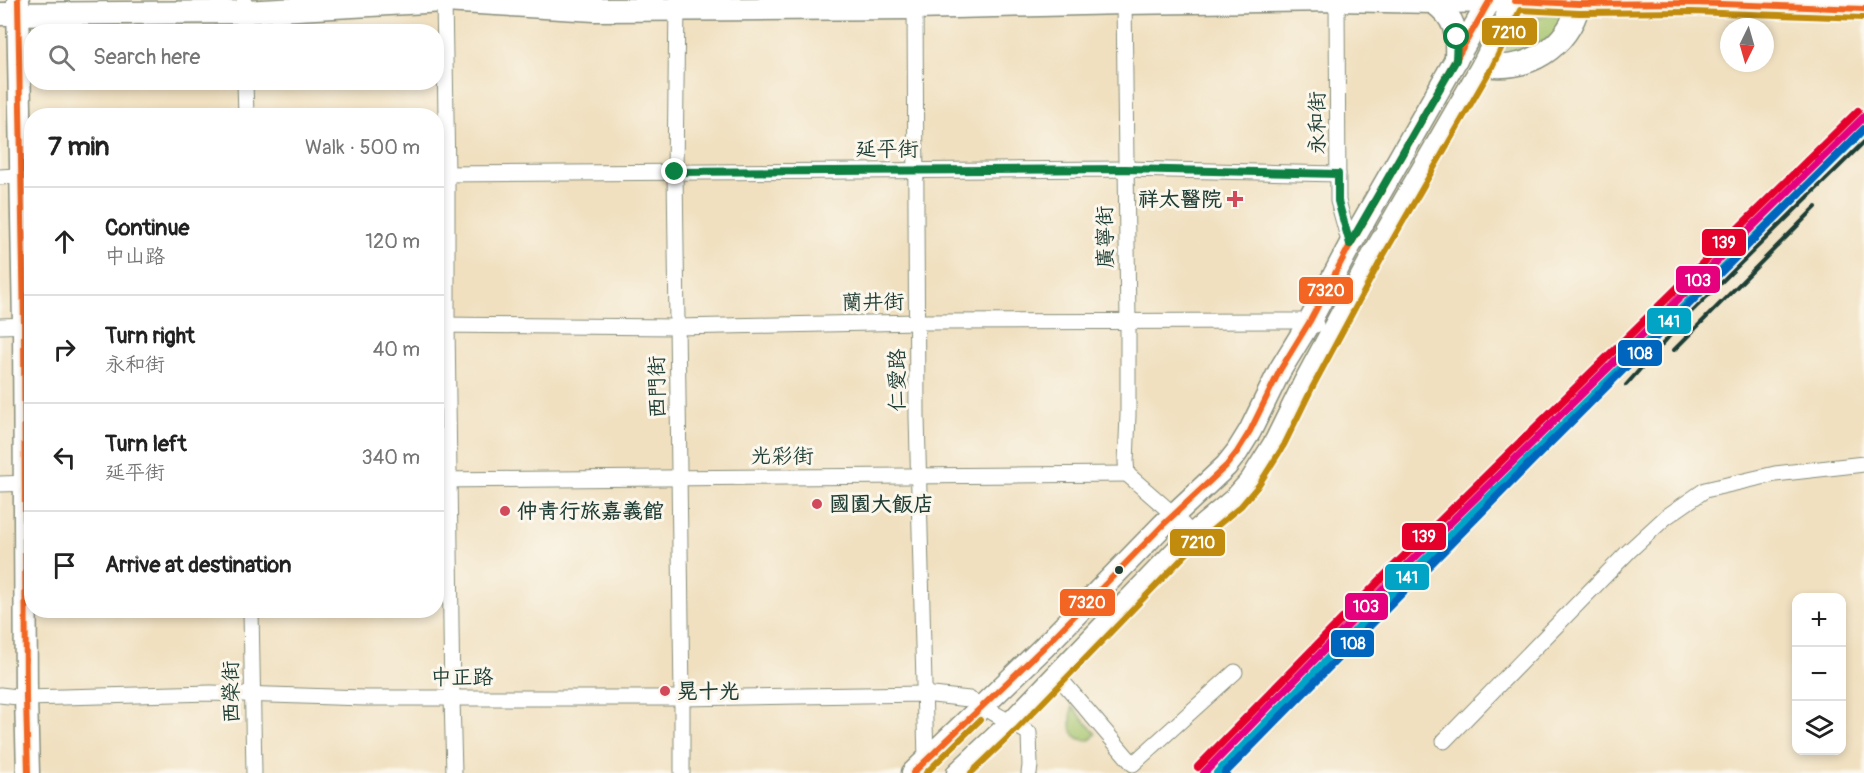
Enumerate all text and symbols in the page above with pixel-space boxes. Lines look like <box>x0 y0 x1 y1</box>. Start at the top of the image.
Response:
line badge: 7210 <box>1481 17 1538 46</box>
north arrow <box>1720 18 1774 72</box>
route start <box>1443 23 1469 49</box>
text: 7210 <box>1492 23 1526 43</box>
search box <box>24 24 444 90</box>
icon: search <box>45 41 78 74</box>
text: Search here <box>93 43 200 71</box>
street label: 永和街 <box>1304 92 1331 155</box>
text: 7 min <box>48 131 110 163</box>
text: Walk · 500 m <box>305 135 420 160</box>
street label: 延平街 <box>856 136 919 163</box>
route end <box>661 158 687 184</box>
place label: 祥太醫院 <box>1138 186 1222 213</box>
marker: 祥太醫院 <box>1226 190 1244 208</box>
street label: 廣寧街 <box>1091 205 1120 269</box>
text: Continue <box>105 214 189 242</box>
icon: ahead <box>48 225 81 258</box>
line badge: 139 <box>1701 228 1747 257</box>
text: 120 m <box>365 229 420 254</box>
text: 139 <box>1712 233 1736 253</box>
text: 中山路 <box>105 244 165 269</box>
line badge: 103 <box>1675 265 1721 294</box>
text: 103 <box>1685 271 1711 291</box>
line badge: 7320 <box>1298 276 1354 305</box>
text: 7320 <box>1307 281 1345 301</box>
street label: 蘭井街 <box>841 288 905 317</box>
line badge: 141 <box>1646 307 1692 335</box>
text: 141 <box>1658 312 1680 332</box>
text: Turn right <box>105 322 195 350</box>
icon: right <box>48 333 81 366</box>
text: 40 m <box>373 337 420 362</box>
line badge: 108 <box>1617 339 1663 367</box>
text: 108 <box>1627 344 1653 364</box>
street label: 仁愛路 <box>884 349 911 412</box>
text: 永和街 <box>105 352 165 377</box>
street label: 西門街 <box>643 355 672 419</box>
text: Turn left <box>105 430 187 458</box>
icon: left <box>48 441 81 474</box>
street label: 光彩街 <box>751 443 814 470</box>
text: 340 m <box>361 445 420 470</box>
text: 延平街 <box>105 460 165 485</box>
place label: 國園大飯店 <box>829 491 934 518</box>
marker: 國園大飯店 <box>810 497 824 511</box>
place label: 仲青行旅嘉義館 <box>517 498 664 525</box>
marker: 仲青行旅嘉義館 <box>498 504 512 518</box>
line badge: 139 <box>1401 522 1447 551</box>
text: 139 <box>1412 527 1436 547</box>
line badge: 7210 <box>1169 528 1226 557</box>
text: 7210 <box>1181 533 1215 553</box>
icon: arrive <box>48 549 81 582</box>
text: Arrive at destination <box>105 551 291 579</box>
line badge: 141 <box>1384 563 1430 591</box>
unlabelled marker <box>1113 564 1125 576</box>
text: 141 <box>1396 568 1418 588</box>
line badge: 7320 <box>1059 588 1116 617</box>
line badge: 103 <box>1344 592 1389 621</box>
text: 7320 <box>1068 593 1106 613</box>
map controls <box>1792 593 1846 755</box>
button: + <box>1792 593 1846 647</box>
text: 103 <box>1353 597 1379 617</box>
line badge: 108 <box>1330 629 1375 658</box>
text: 108 <box>1340 634 1366 654</box>
button: − <box>1792 647 1846 701</box>
street label: 西榮街 <box>217 660 246 724</box>
street label: 中正路 <box>431 664 494 691</box>
place label: 晃十光 <box>677 678 740 705</box>
marker: 晃十光 <box>658 684 672 698</box>
button: layers <box>1792 701 1846 755</box>

